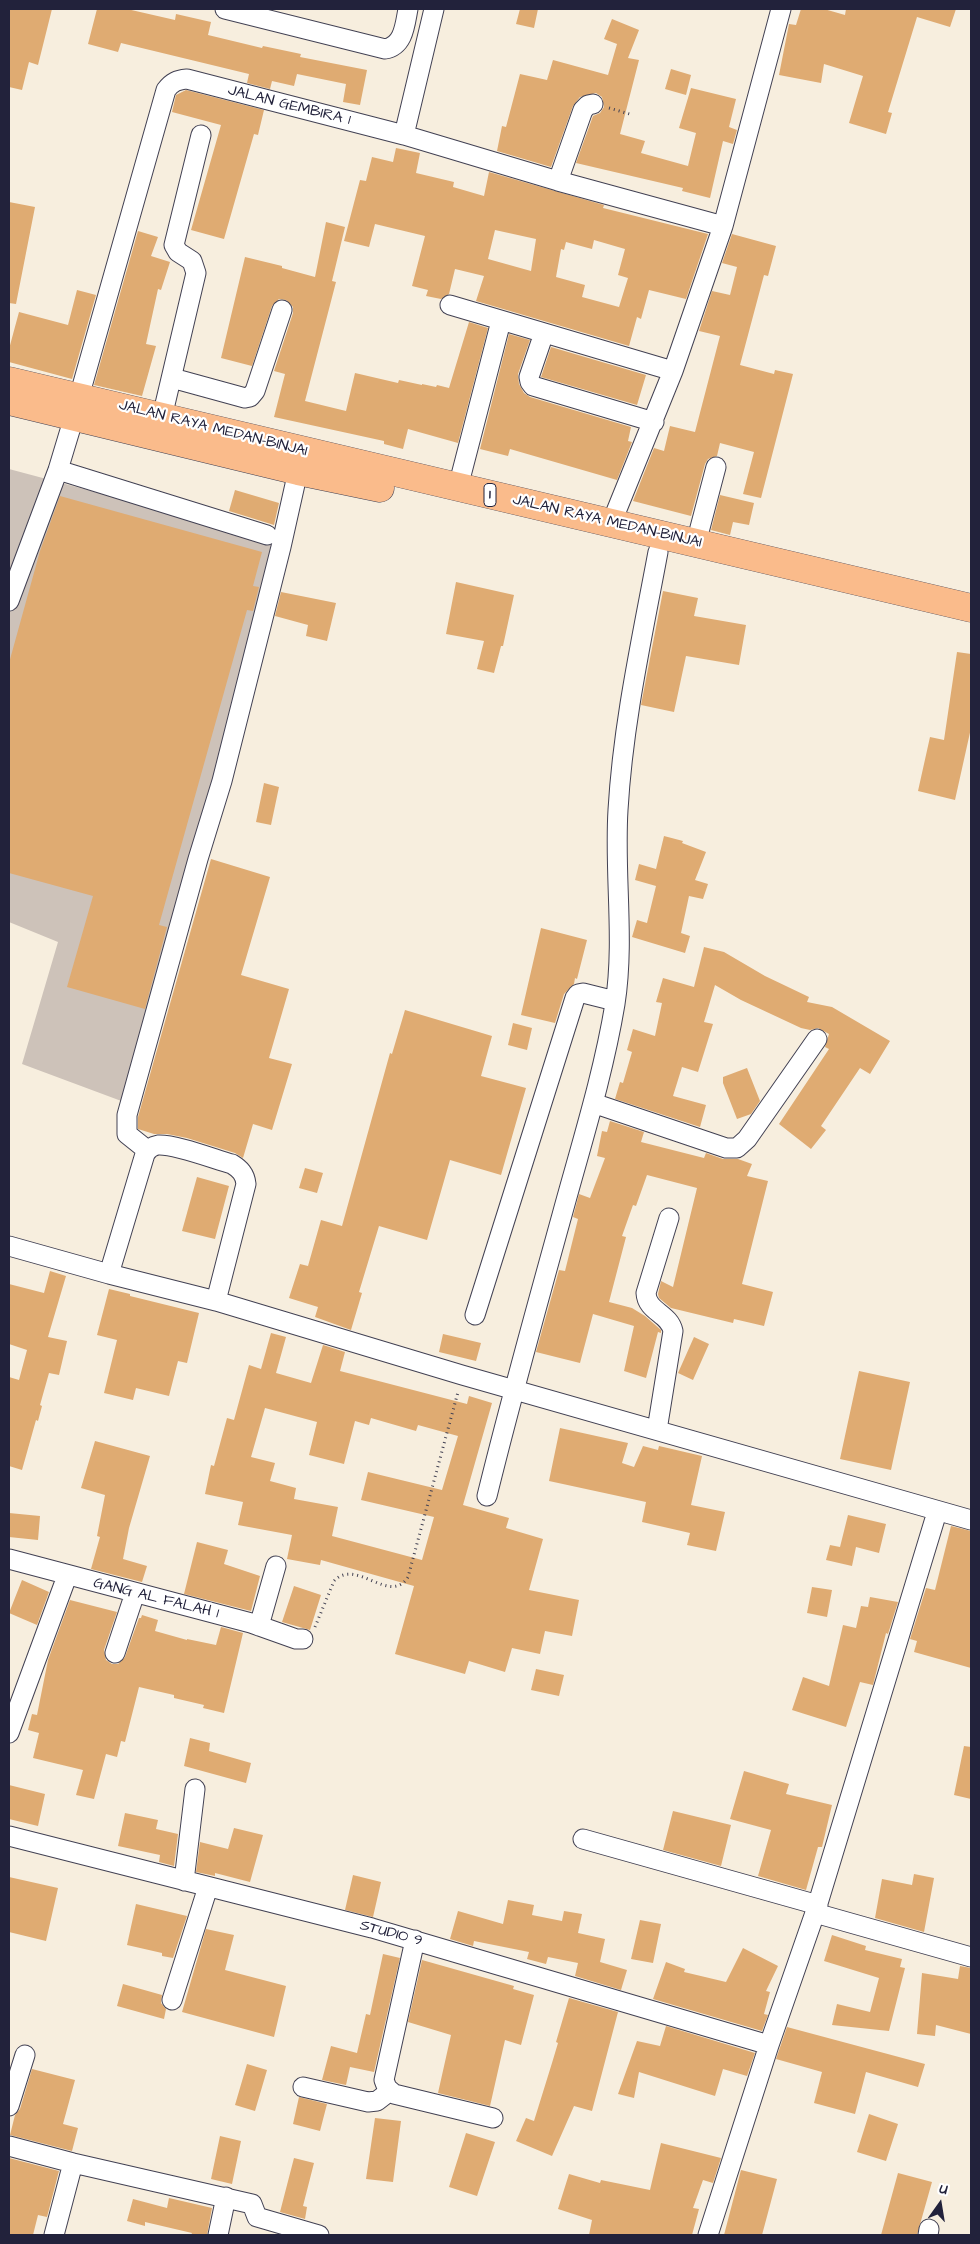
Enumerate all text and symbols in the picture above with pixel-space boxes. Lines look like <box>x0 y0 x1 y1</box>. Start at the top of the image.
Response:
street label: JALAN GEMBIRA 1 <box>226 82 352 130</box>
street label: JALAN RAYA MEDAN-BINJAI <box>117 397 309 461</box>
road number: 1 <box>484 484 496 506</box>
street label: JALAN RAYA MEDAN-BINJAI <box>511 491 703 553</box>
street label: GANG AL FALAH 1 <box>91 1575 221 1623</box>
street label: STUDIO 9 <box>358 1917 424 1951</box>
north arrow <box>915 2179 965 2229</box>
text: U <box>937 2179 949 2200</box>

